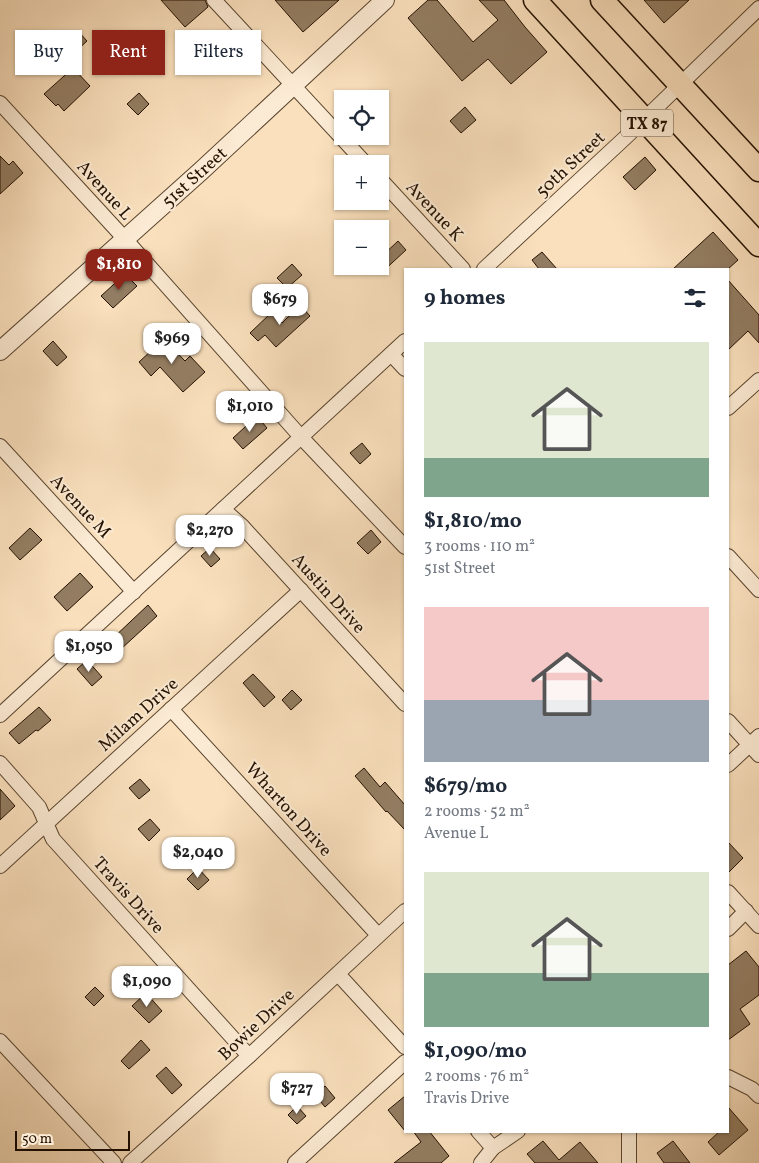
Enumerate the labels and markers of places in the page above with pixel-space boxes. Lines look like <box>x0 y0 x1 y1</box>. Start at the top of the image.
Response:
pin: $1,810 <box>78 248 160 291</box>
pin: $679 <box>250 284 310 326</box>
pin: $969 <box>142 322 202 365</box>
pin: $1,010 <box>209 390 291 433</box>
pin: $2,270 <box>169 514 251 557</box>
pin: $1,050 <box>48 630 130 673</box>
pin: $2,040 <box>157 836 239 879</box>
pin: $1,090 <box>106 966 188 1008</box>
pin: $727 <box>267 1072 327 1115</box>

